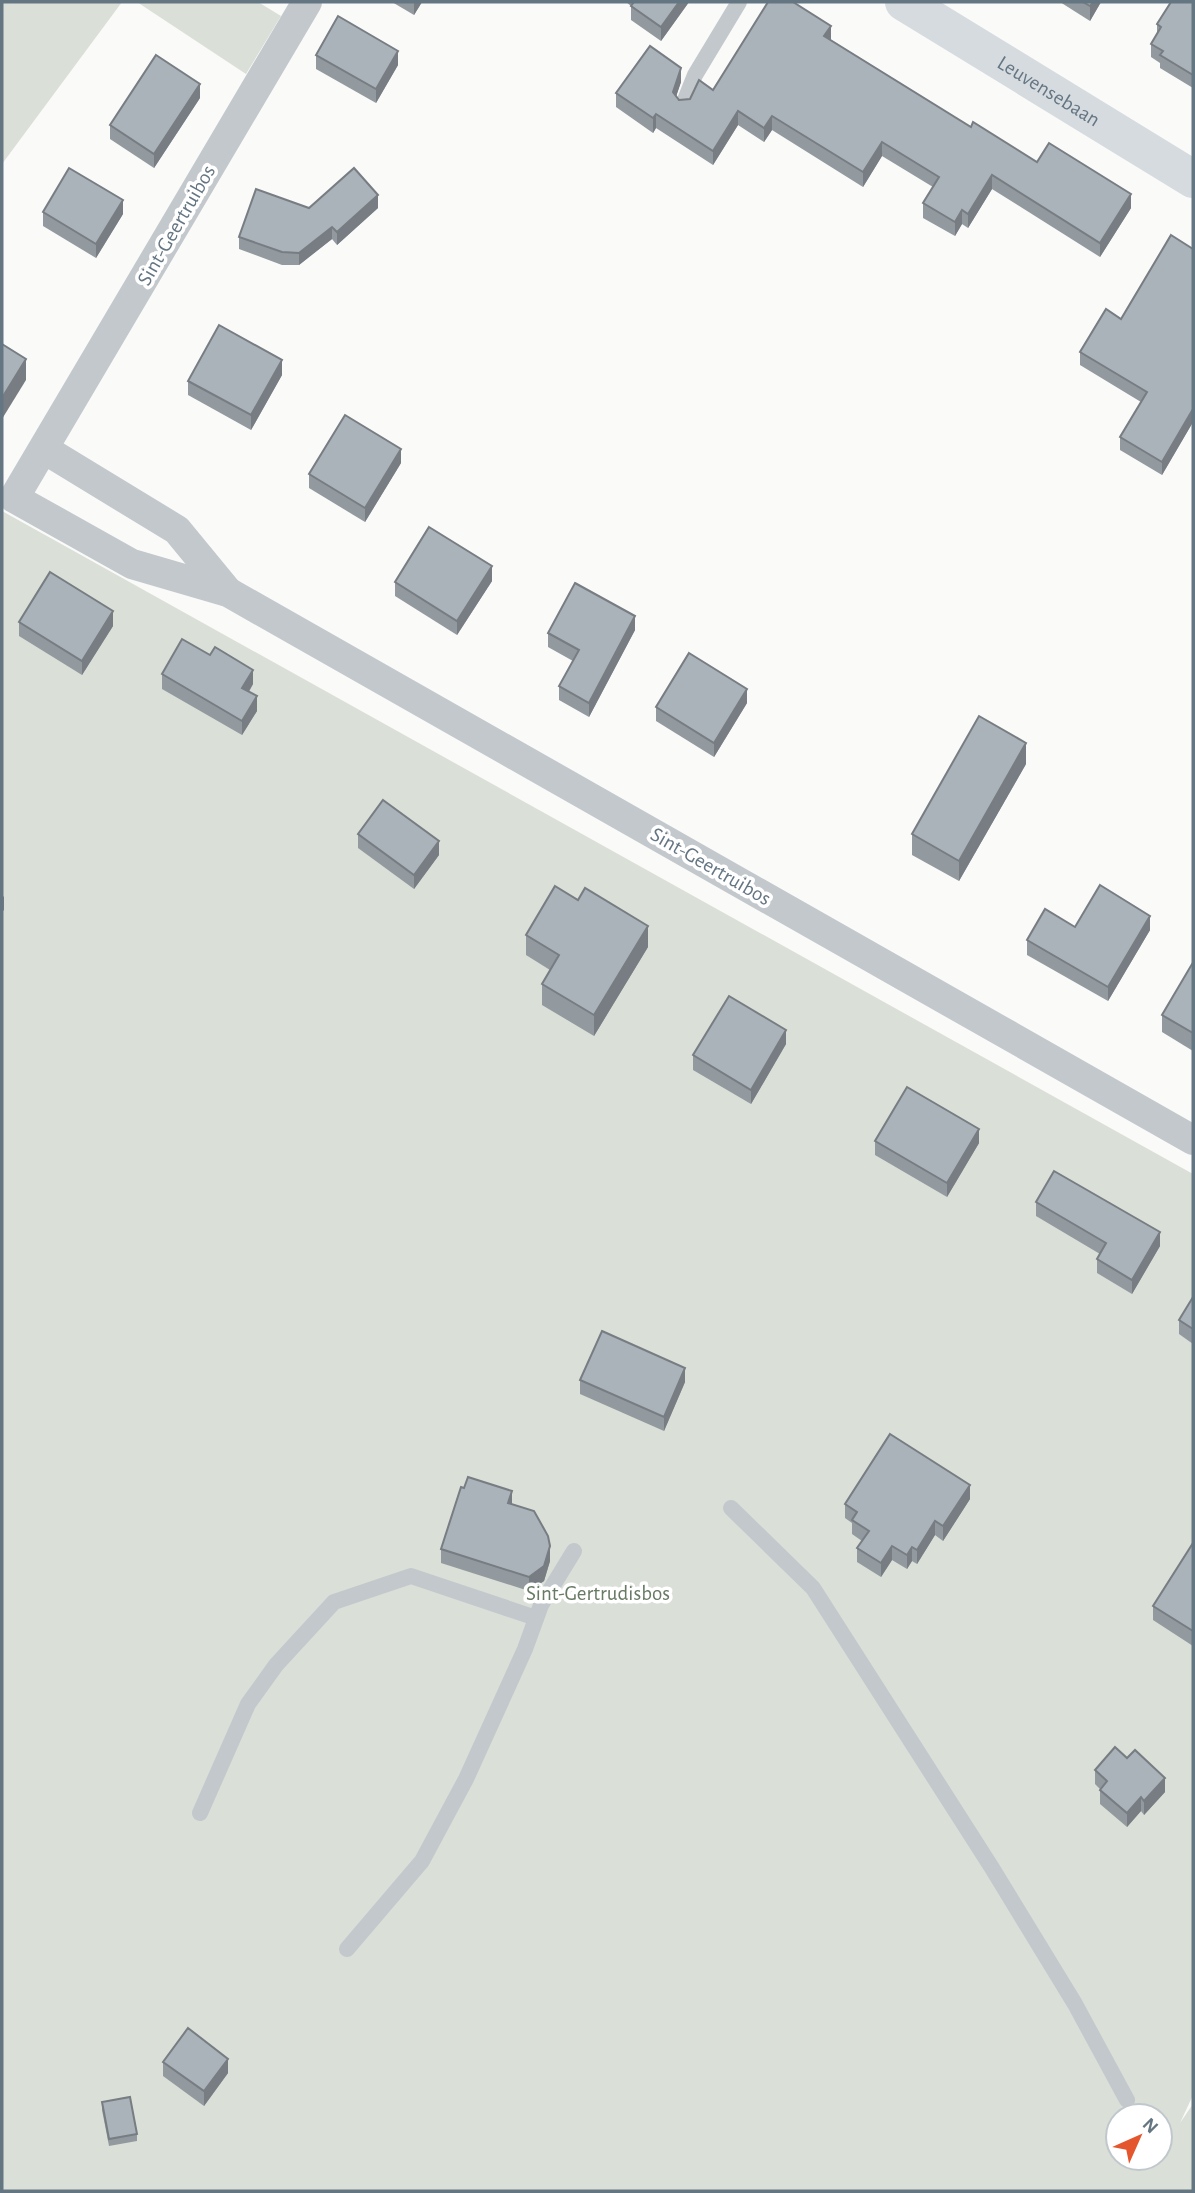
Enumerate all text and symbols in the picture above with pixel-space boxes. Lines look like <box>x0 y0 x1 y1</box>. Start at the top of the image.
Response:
street label: Leuvensebaan <box>994 52 1104 130</box>
street label: Sint-Geertruibos <box>134 161 219 289</box>
street label: Sint-Geertruibos <box>647 824 775 909</box>
park label: Sint-Gertrudisbos <box>526 1583 670 1604</box>
north arrow <box>1104 2102 1174 2172</box>
text: N <box>1139 2115 1161 2137</box>

